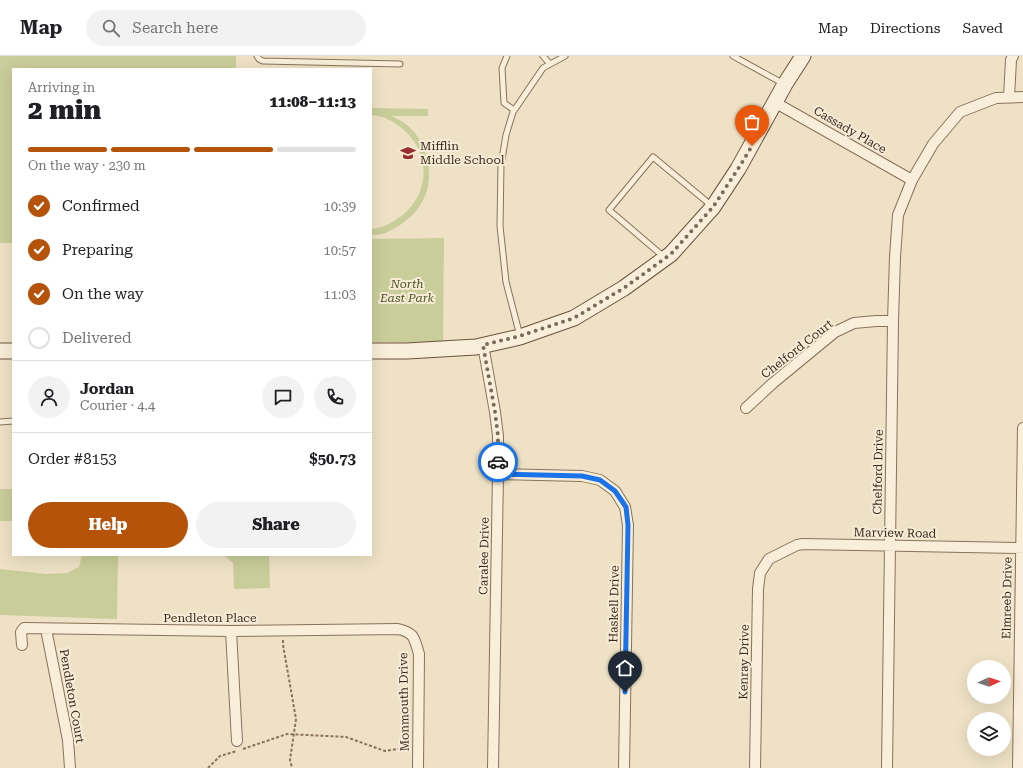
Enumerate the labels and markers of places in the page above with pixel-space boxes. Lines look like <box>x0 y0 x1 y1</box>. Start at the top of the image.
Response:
pin <box>735 105 769 146</box>
place label: Mifflin Middle School <box>420 139 505 167</box>
school or university icon: Mifflin Middle School <box>399 144 417 162</box>
pin <box>608 651 642 692</box>

